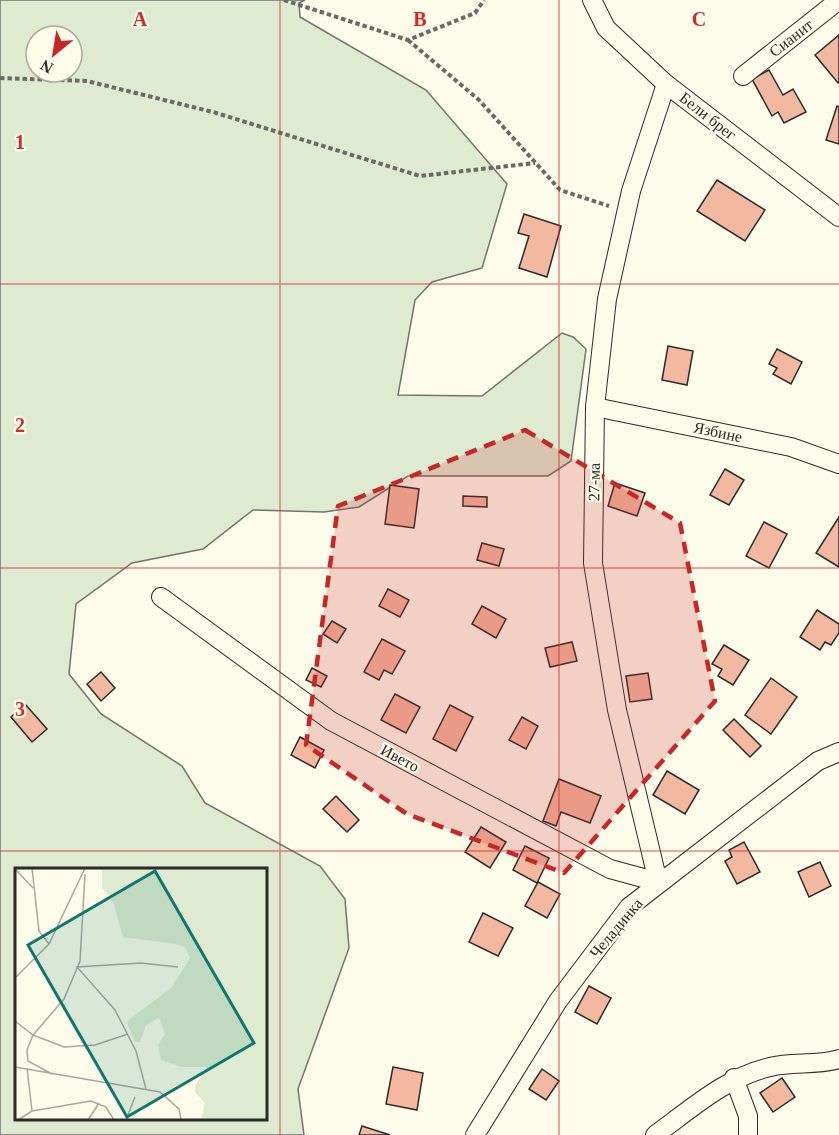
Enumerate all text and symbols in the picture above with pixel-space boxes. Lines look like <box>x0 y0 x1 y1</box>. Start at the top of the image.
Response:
text: A <box>133 8 148 30</box>
text: B <box>413 8 427 30</box>
text: C <box>692 8 706 30</box>
street label: Сианит <box>766 16 816 60</box>
north arrow <box>24 24 84 84</box>
text: N <box>37 56 56 77</box>
street label: Бели брег <box>676 89 740 144</box>
text: 1 <box>15 131 25 153</box>
text: 2 <box>15 414 25 436</box>
street label: Язбине <box>692 419 744 445</box>
street label: 27-ма <box>585 463 603 501</box>
text: 3 <box>15 698 25 720</box>
street label: Ивето <box>378 741 422 775</box>
inset map <box>15 868 267 1120</box>
street label: Челадинка <box>586 895 647 962</box>

